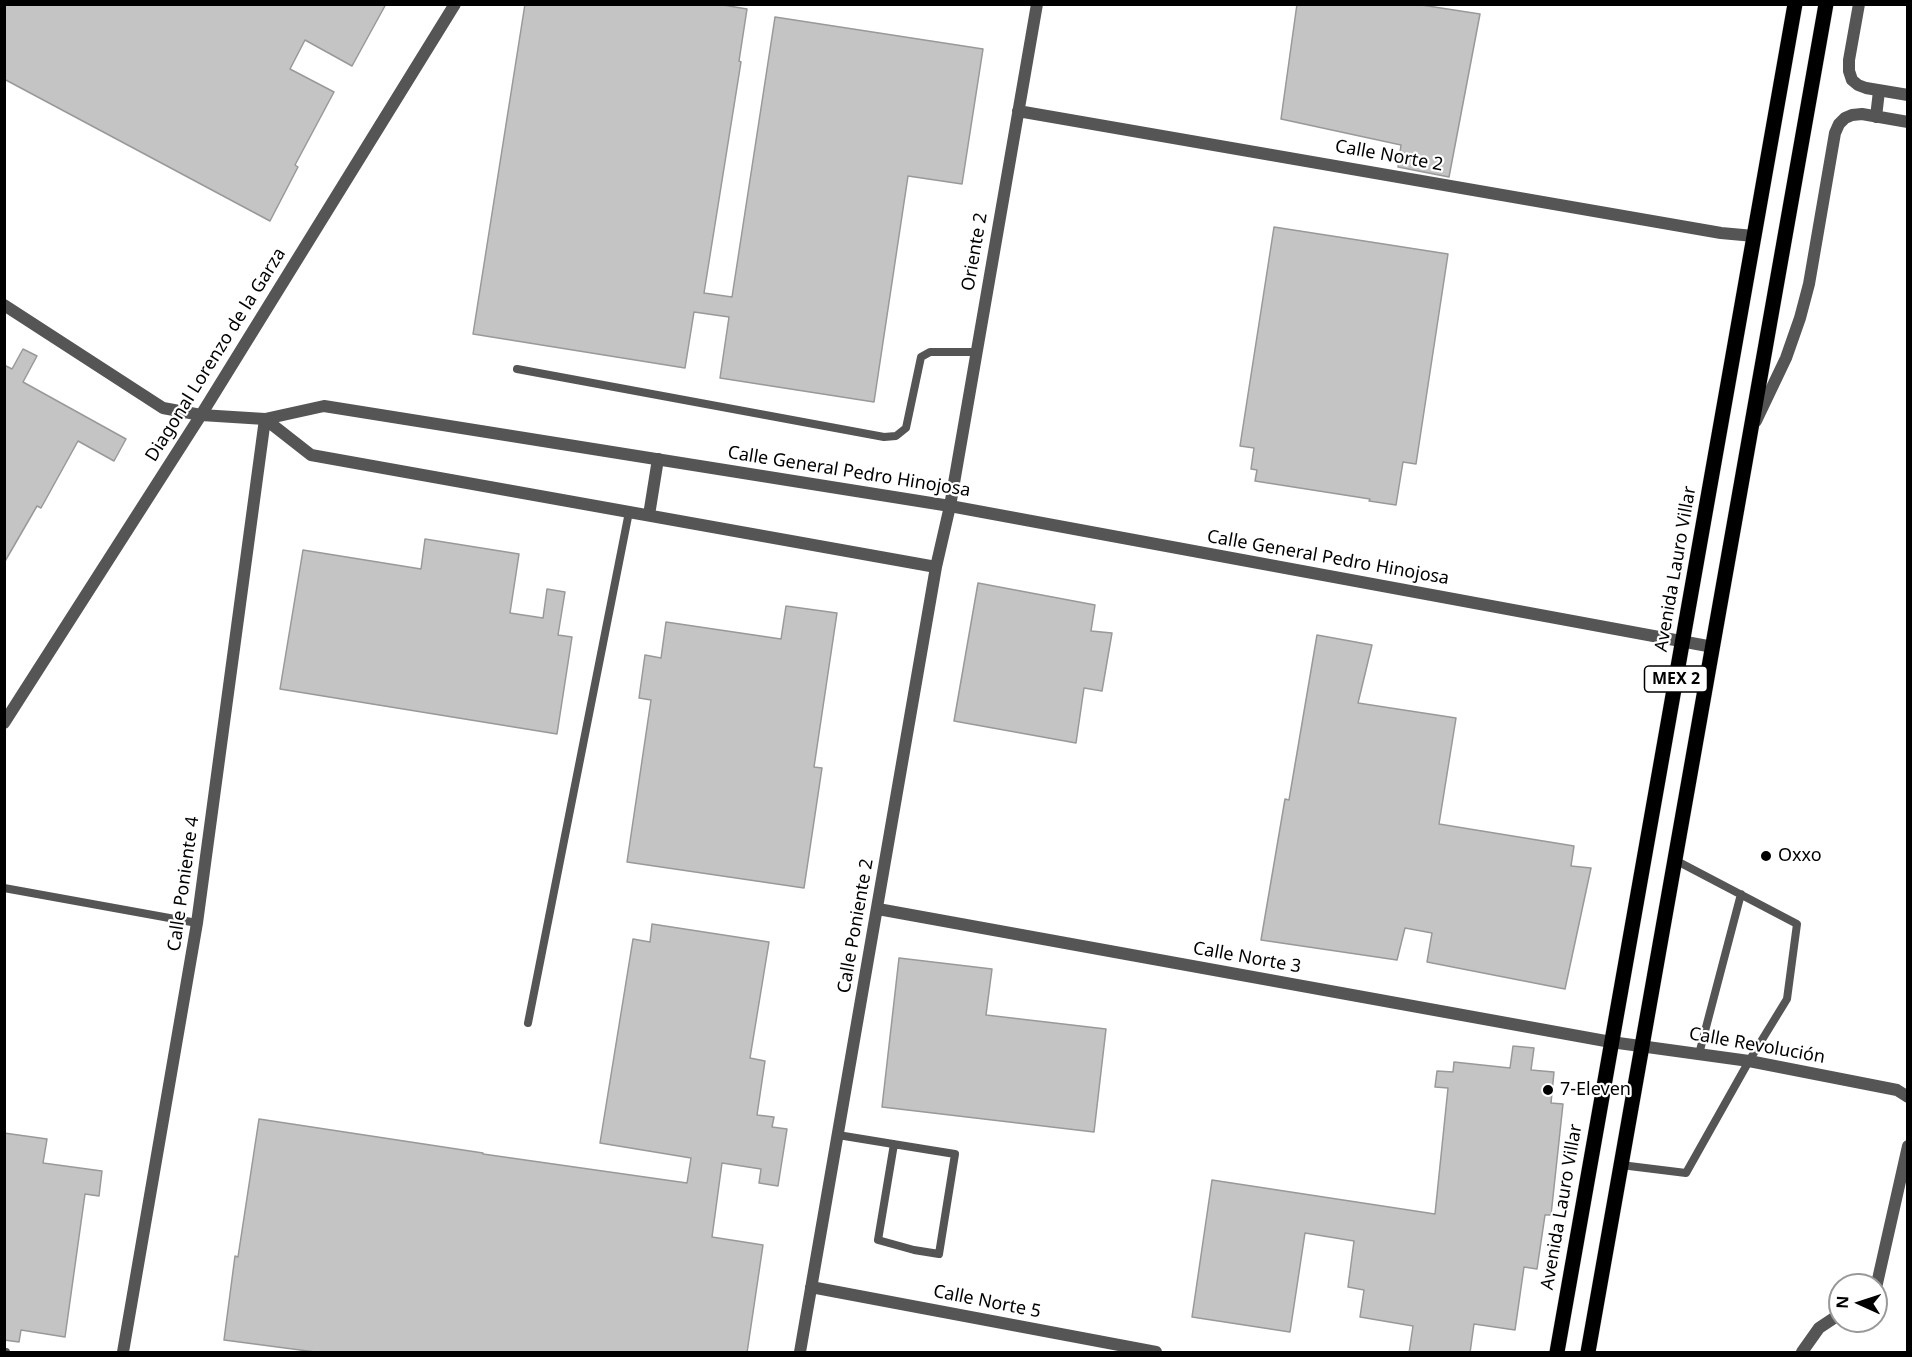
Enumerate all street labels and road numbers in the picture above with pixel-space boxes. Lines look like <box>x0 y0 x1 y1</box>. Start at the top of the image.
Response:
street label: Calle Norte 2 <box>1333 136 1445 176</box>
street label: Oriente 2 <box>958 211 992 293</box>
street label: Diagonal Lorenzo de la Garza <box>141 244 291 466</box>
street label: Calle General Pedro Hinojosa <box>726 442 972 502</box>
street label: Avenida Lauro Villar <box>1651 484 1701 654</box>
street label: Calle General Pedro Hinojosa <box>1205 526 1451 590</box>
road number: MEX 2 <box>1644 666 1708 692</box>
street label: Calle Poniente 4 <box>164 815 204 953</box>
street label: Calle Poniente 2 <box>834 857 878 995</box>
street label: Calle Norte 3 <box>1191 938 1303 978</box>
street label: Calle Revolución <box>1687 1023 1827 1069</box>
street label: Avenida Lauro Villar <box>1537 1122 1587 1292</box>
street label: Calle Norte 5 <box>931 1281 1043 1323</box>

